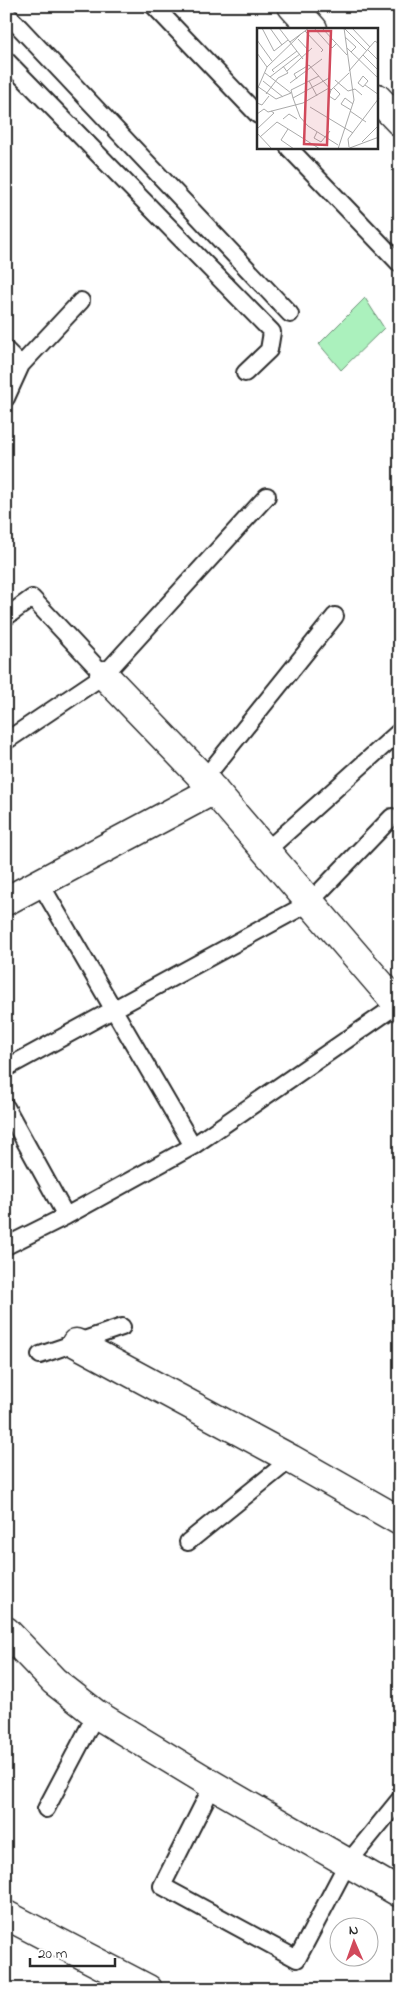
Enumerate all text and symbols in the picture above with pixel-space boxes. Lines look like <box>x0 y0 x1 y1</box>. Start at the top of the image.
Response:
inset map <box>257 28 378 149</box>
north arrow <box>328 1918 378 1968</box>
text: N <box>349 1920 359 1941</box>
scale bar <box>30 1935 115 1967</box>
text: 20 m <box>38 1943 68 1965</box>

